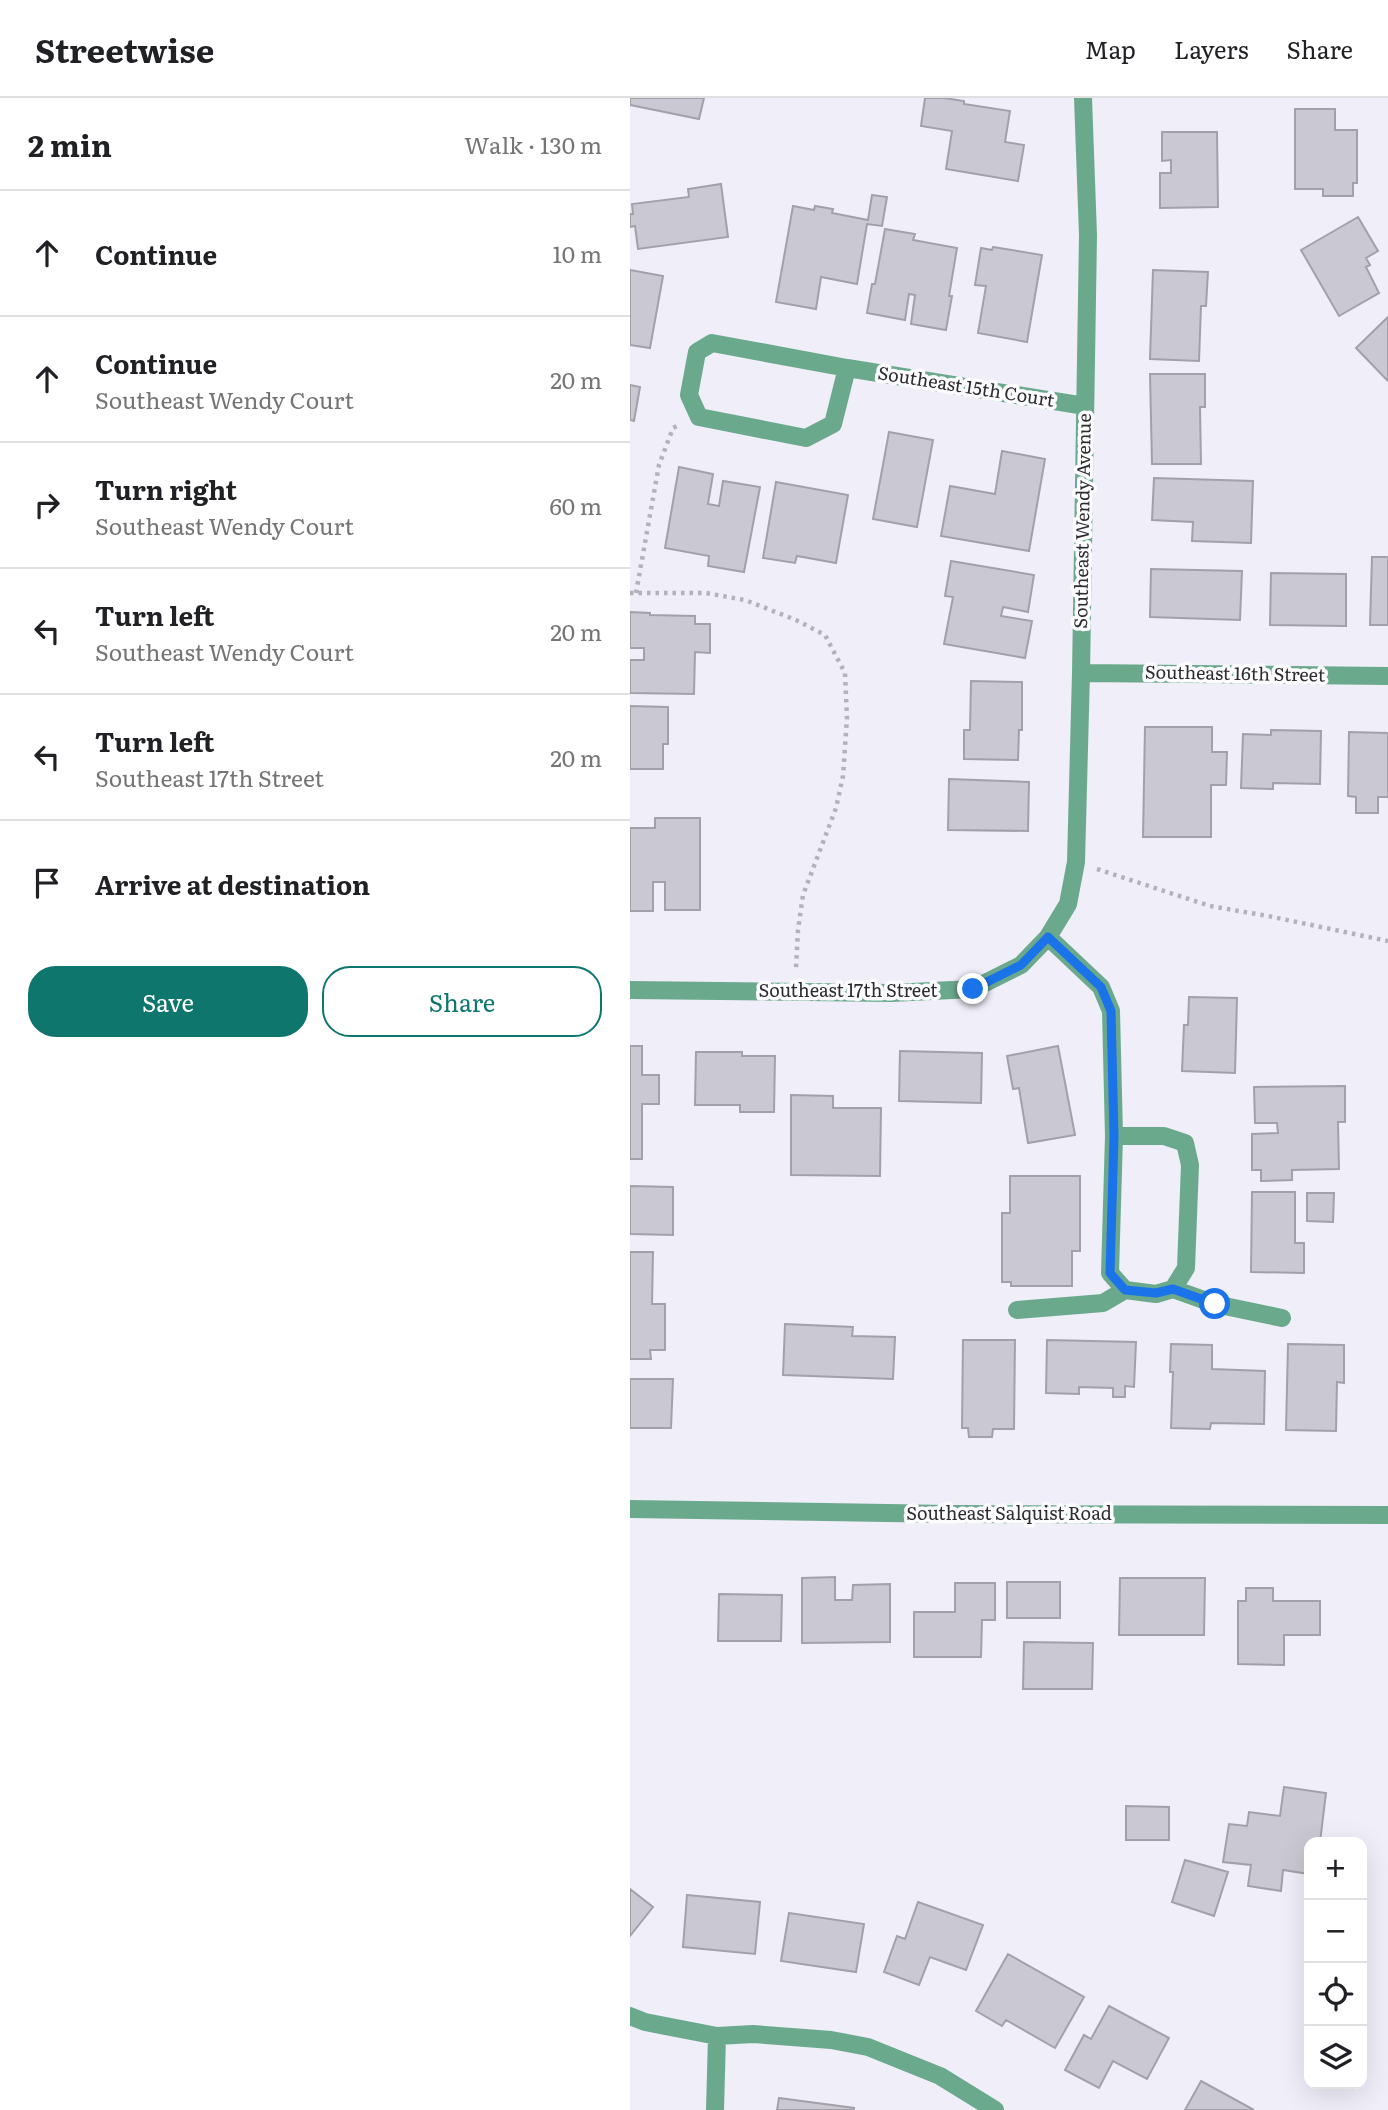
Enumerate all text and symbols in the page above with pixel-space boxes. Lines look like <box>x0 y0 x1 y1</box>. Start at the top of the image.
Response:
text: Streetwise <box>35 24 214 73</box>
text: Map <box>1085 31 1136 66</box>
text: Layers <box>1174 31 1248 66</box>
text: Share <box>1286 31 1353 66</box>
text: 2 min <box>28 122 112 166</box>
text: Walk · 130 m <box>464 127 602 161</box>
icon: ahead <box>28 234 66 272</box>
text: Continue <box>95 234 217 273</box>
text: 10 m <box>552 236 602 270</box>
text: Continue <box>95 343 217 382</box>
street label: Southeast 15th Court <box>876 358 1057 413</box>
icon: ahead <box>28 360 66 398</box>
text: 20 m <box>550 362 602 396</box>
text: Southeast Wendy Court <box>95 382 354 416</box>
street label: Southeast Wendy Avenue <box>1066 413 1097 629</box>
text: Turn right <box>95 469 237 508</box>
icon: right <box>28 486 66 524</box>
text: 60 m <box>549 488 602 522</box>
text: Southeast Wendy Court <box>95 508 354 542</box>
text: Turn left <box>95 595 214 634</box>
icon: left <box>28 612 66 650</box>
text: 20 m <box>550 614 602 648</box>
text: Southeast Wendy Court <box>95 634 354 668</box>
street label: Southeast 16th Street <box>1145 657 1326 688</box>
text: Turn left <box>95 721 214 760</box>
icon: left <box>28 738 66 776</box>
text: 20 m <box>550 740 602 774</box>
text: Southeast 17th Street <box>95 760 324 794</box>
icon: arrive <box>28 864 66 902</box>
text: Arrive at destination <box>95 864 370 903</box>
button: Save <box>28 966 308 1037</box>
button: Share <box>322 966 602 1037</box>
route end <box>957 973 988 1004</box>
street label: Southeast 17th Street <box>758 976 938 1003</box>
route start <box>1199 1288 1230 1319</box>
street label: Southeast Salquist Road <box>906 1499 1112 1526</box>
map controls <box>1304 1837 1367 2089</box>
button: + <box>1304 1837 1367 1900</box>
button: − <box>1304 1900 1367 1963</box>
button: locate <box>1304 1963 1367 2026</box>
button: layers <box>1304 2026 1367 2089</box>

